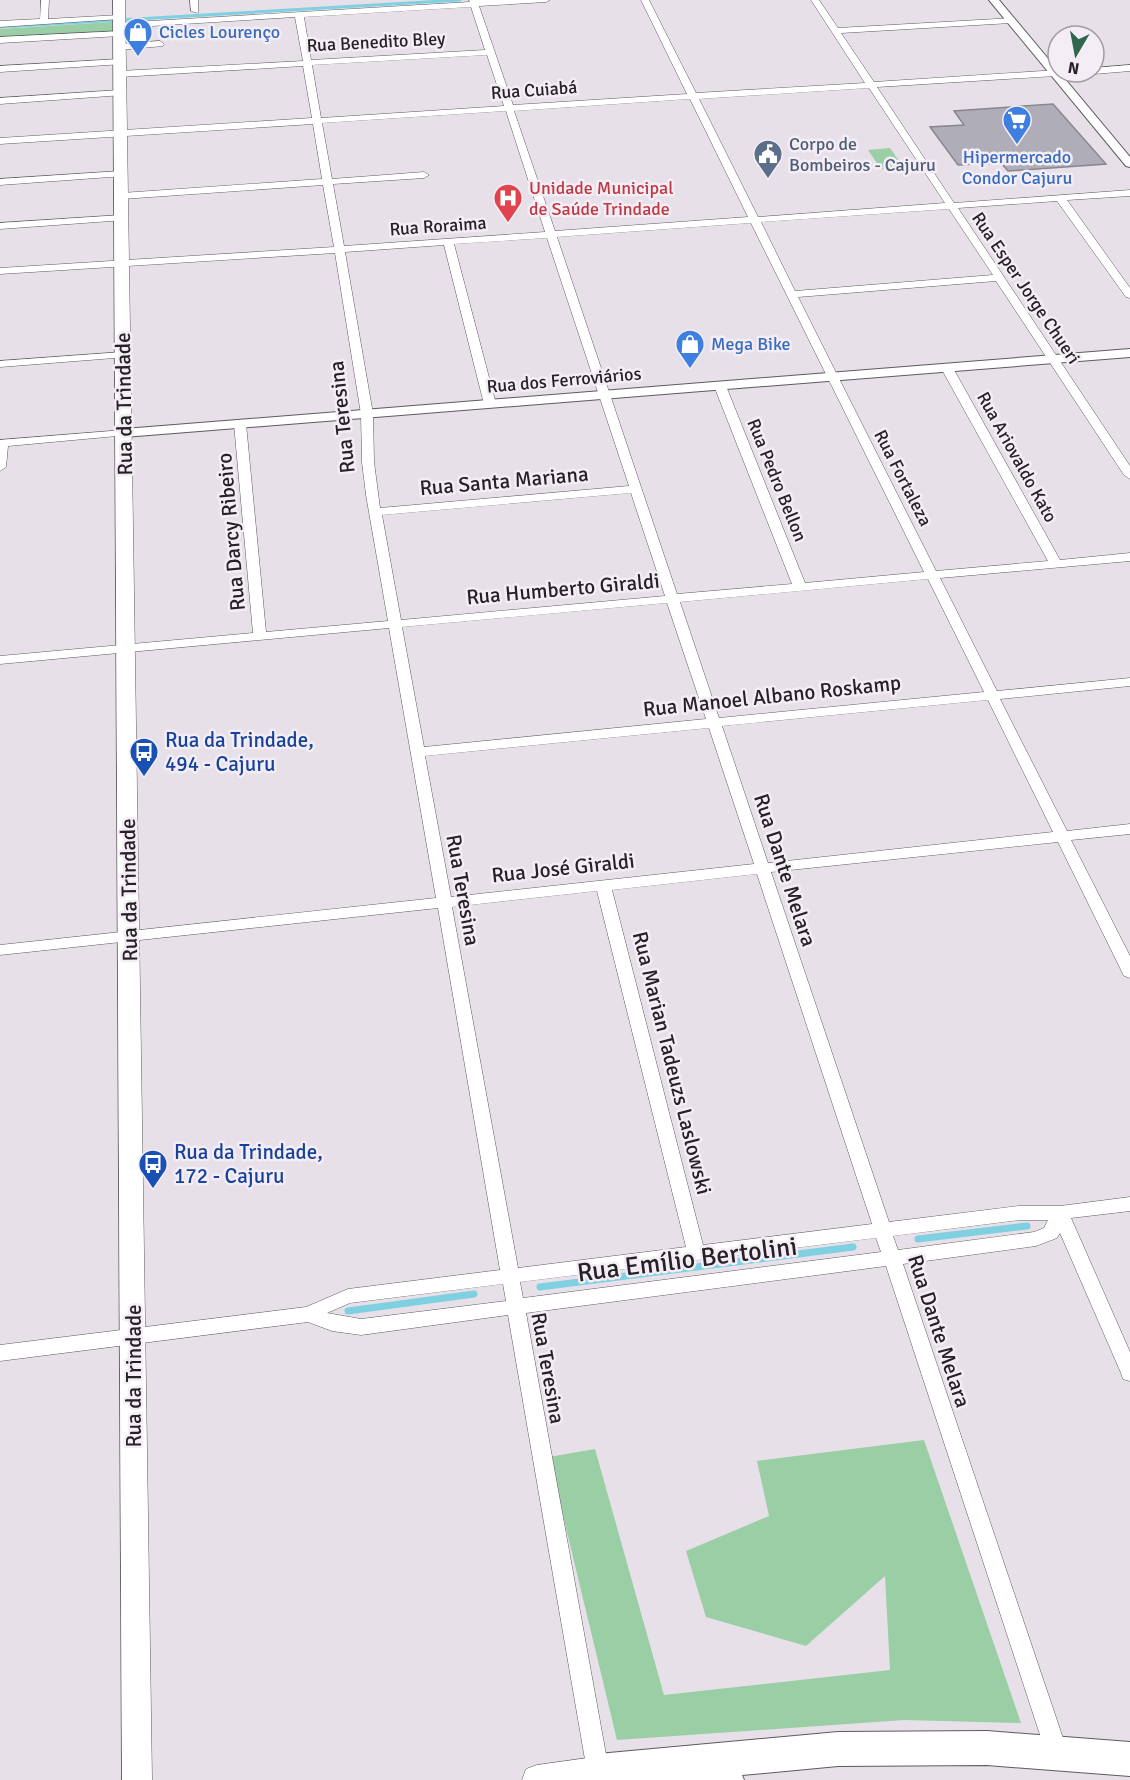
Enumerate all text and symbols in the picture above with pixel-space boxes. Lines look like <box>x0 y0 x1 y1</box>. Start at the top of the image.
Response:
shop icon: Cicles Lourenço <box>122 16 154 58</box>
place label: Cicles Lourenço <box>159 21 280 43</box>
north arrow <box>1046 24 1106 84</box>
street label: Rua Benedito Bley <box>306 27 447 57</box>
text: N <box>1066 57 1081 79</box>
street label: Rua Cuiabá <box>490 76 578 104</box>
supermarket icon: Hipermercado Condor Cajuru <box>1001 104 1033 146</box>
place label: Corpo de Bombeiros - Cajuru <box>789 133 936 176</box>
public building icon: Corpo de Bombeiros - Cajuru <box>752 138 784 180</box>
place label: Hipermercado Condor Cajuru <box>962 146 1072 189</box>
place label: Unidade Municipal de Saúde Trindade <box>529 177 673 220</box>
hospital icon: Unidade Municipal de Saúde Trindade <box>492 182 524 224</box>
street label: Rua Esper Jorge Chueri <box>967 208 1085 368</box>
street label: Rua Roraima <box>389 212 487 240</box>
shop icon: Mega Bike <box>674 328 706 370</box>
street label: Rua da Trindade <box>110 332 138 476</box>
place label: Mega Bike <box>711 333 791 355</box>
street label: Rua Teresina <box>323 360 361 474</box>
street label: Rua dos Ferroviários <box>486 362 642 398</box>
street label: Rua Ariovaldo Kato <box>972 388 1062 526</box>
street label: Rua Pedro Bellon <box>742 415 812 545</box>
street label: Rua Fortaleza <box>869 426 937 530</box>
street label: Rua Darcy Ribeiro <box>211 452 251 612</box>
street label: Rua Santa Mariana <box>418 461 590 501</box>
street label: Rua Humberto Giraldi <box>465 568 661 610</box>
street label: Rua Manoel Albano Roskamp <box>642 670 902 722</box>
place label: Rua da Trindade, 494 - Cajuru <box>165 727 314 777</box>
bus stop icon: Rua da Trindade, 494 - Cajuru <box>128 736 160 778</box>
street label: Rua Dante Melara <box>748 790 822 950</box>
street label: Rua da Trindade <box>115 818 143 962</box>
street label: Rua Teresina <box>440 832 486 948</box>
street label: Rua José Giraldi <box>490 848 636 888</box>
street label: Rua Marian Tadeuzs Laslowski <box>627 929 717 1197</box>
place label: Rua da Trindade, 172 - Cajuru <box>174 1139 323 1189</box>
bus stop icon: Rua da Trindade, 172 - Cajuru <box>137 1148 169 1190</box>
street label: Rua Emílio Bertolini <box>575 1231 799 1289</box>
street label: Rua Dante Melara <box>902 1251 976 1411</box>
street label: Rua da Trindade <box>121 1304 147 1448</box>
street label: Rua Teresina <box>525 1310 571 1426</box>

